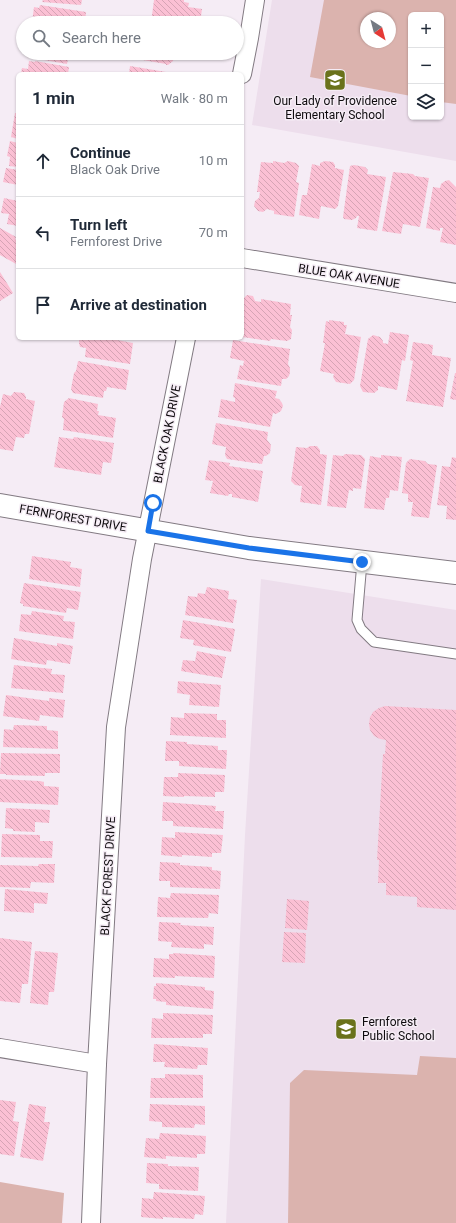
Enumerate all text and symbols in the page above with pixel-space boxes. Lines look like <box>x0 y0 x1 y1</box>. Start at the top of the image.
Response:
north arrow <box>360 12 396 48</box>
map controls <box>408 12 444 120</box>
button: + <box>408 12 444 48</box>
search box <box>16 16 244 60</box>
icon: search <box>30 27 52 49</box>
text: Search here <box>62 29 141 47</box>
button: − <box>408 48 444 84</box>
school or university icon: Our Lady of Providence Elementary School <box>322 67 348 93</box>
button: layers <box>408 84 444 120</box>
text: 1 min <box>32 88 75 108</box>
text: Walk · 80 m <box>161 91 228 106</box>
place label: Our Lady of Providence Elementary School <box>273 94 397 122</box>
text: Continue <box>70 144 131 162</box>
icon: ahead <box>32 150 54 172</box>
text: 10 m <box>199 153 228 168</box>
text: Black Oak Drive <box>70 162 160 177</box>
text: Turn left <box>70 216 127 234</box>
icon: left <box>32 222 54 244</box>
text: 70 m <box>199 225 228 240</box>
text: Fernforest Drive <box>70 234 162 249</box>
street label: BLUE OAK AVENUE <box>297 261 401 291</box>
icon: arrive <box>32 294 54 316</box>
text: Arrive at destination <box>70 296 207 314</box>
street label: BLACK OAK DRIVE <box>151 384 183 484</box>
route start <box>144 494 162 512</box>
street label: FERNFOREST DRIVE <box>18 502 128 534</box>
route end <box>353 553 371 571</box>
street label: BLACK FOREST DRIVE <box>98 816 118 936</box>
place label: Fernforest Public School <box>362 1015 435 1043</box>
school or university icon: Fernforest Public School <box>333 1016 359 1042</box>

